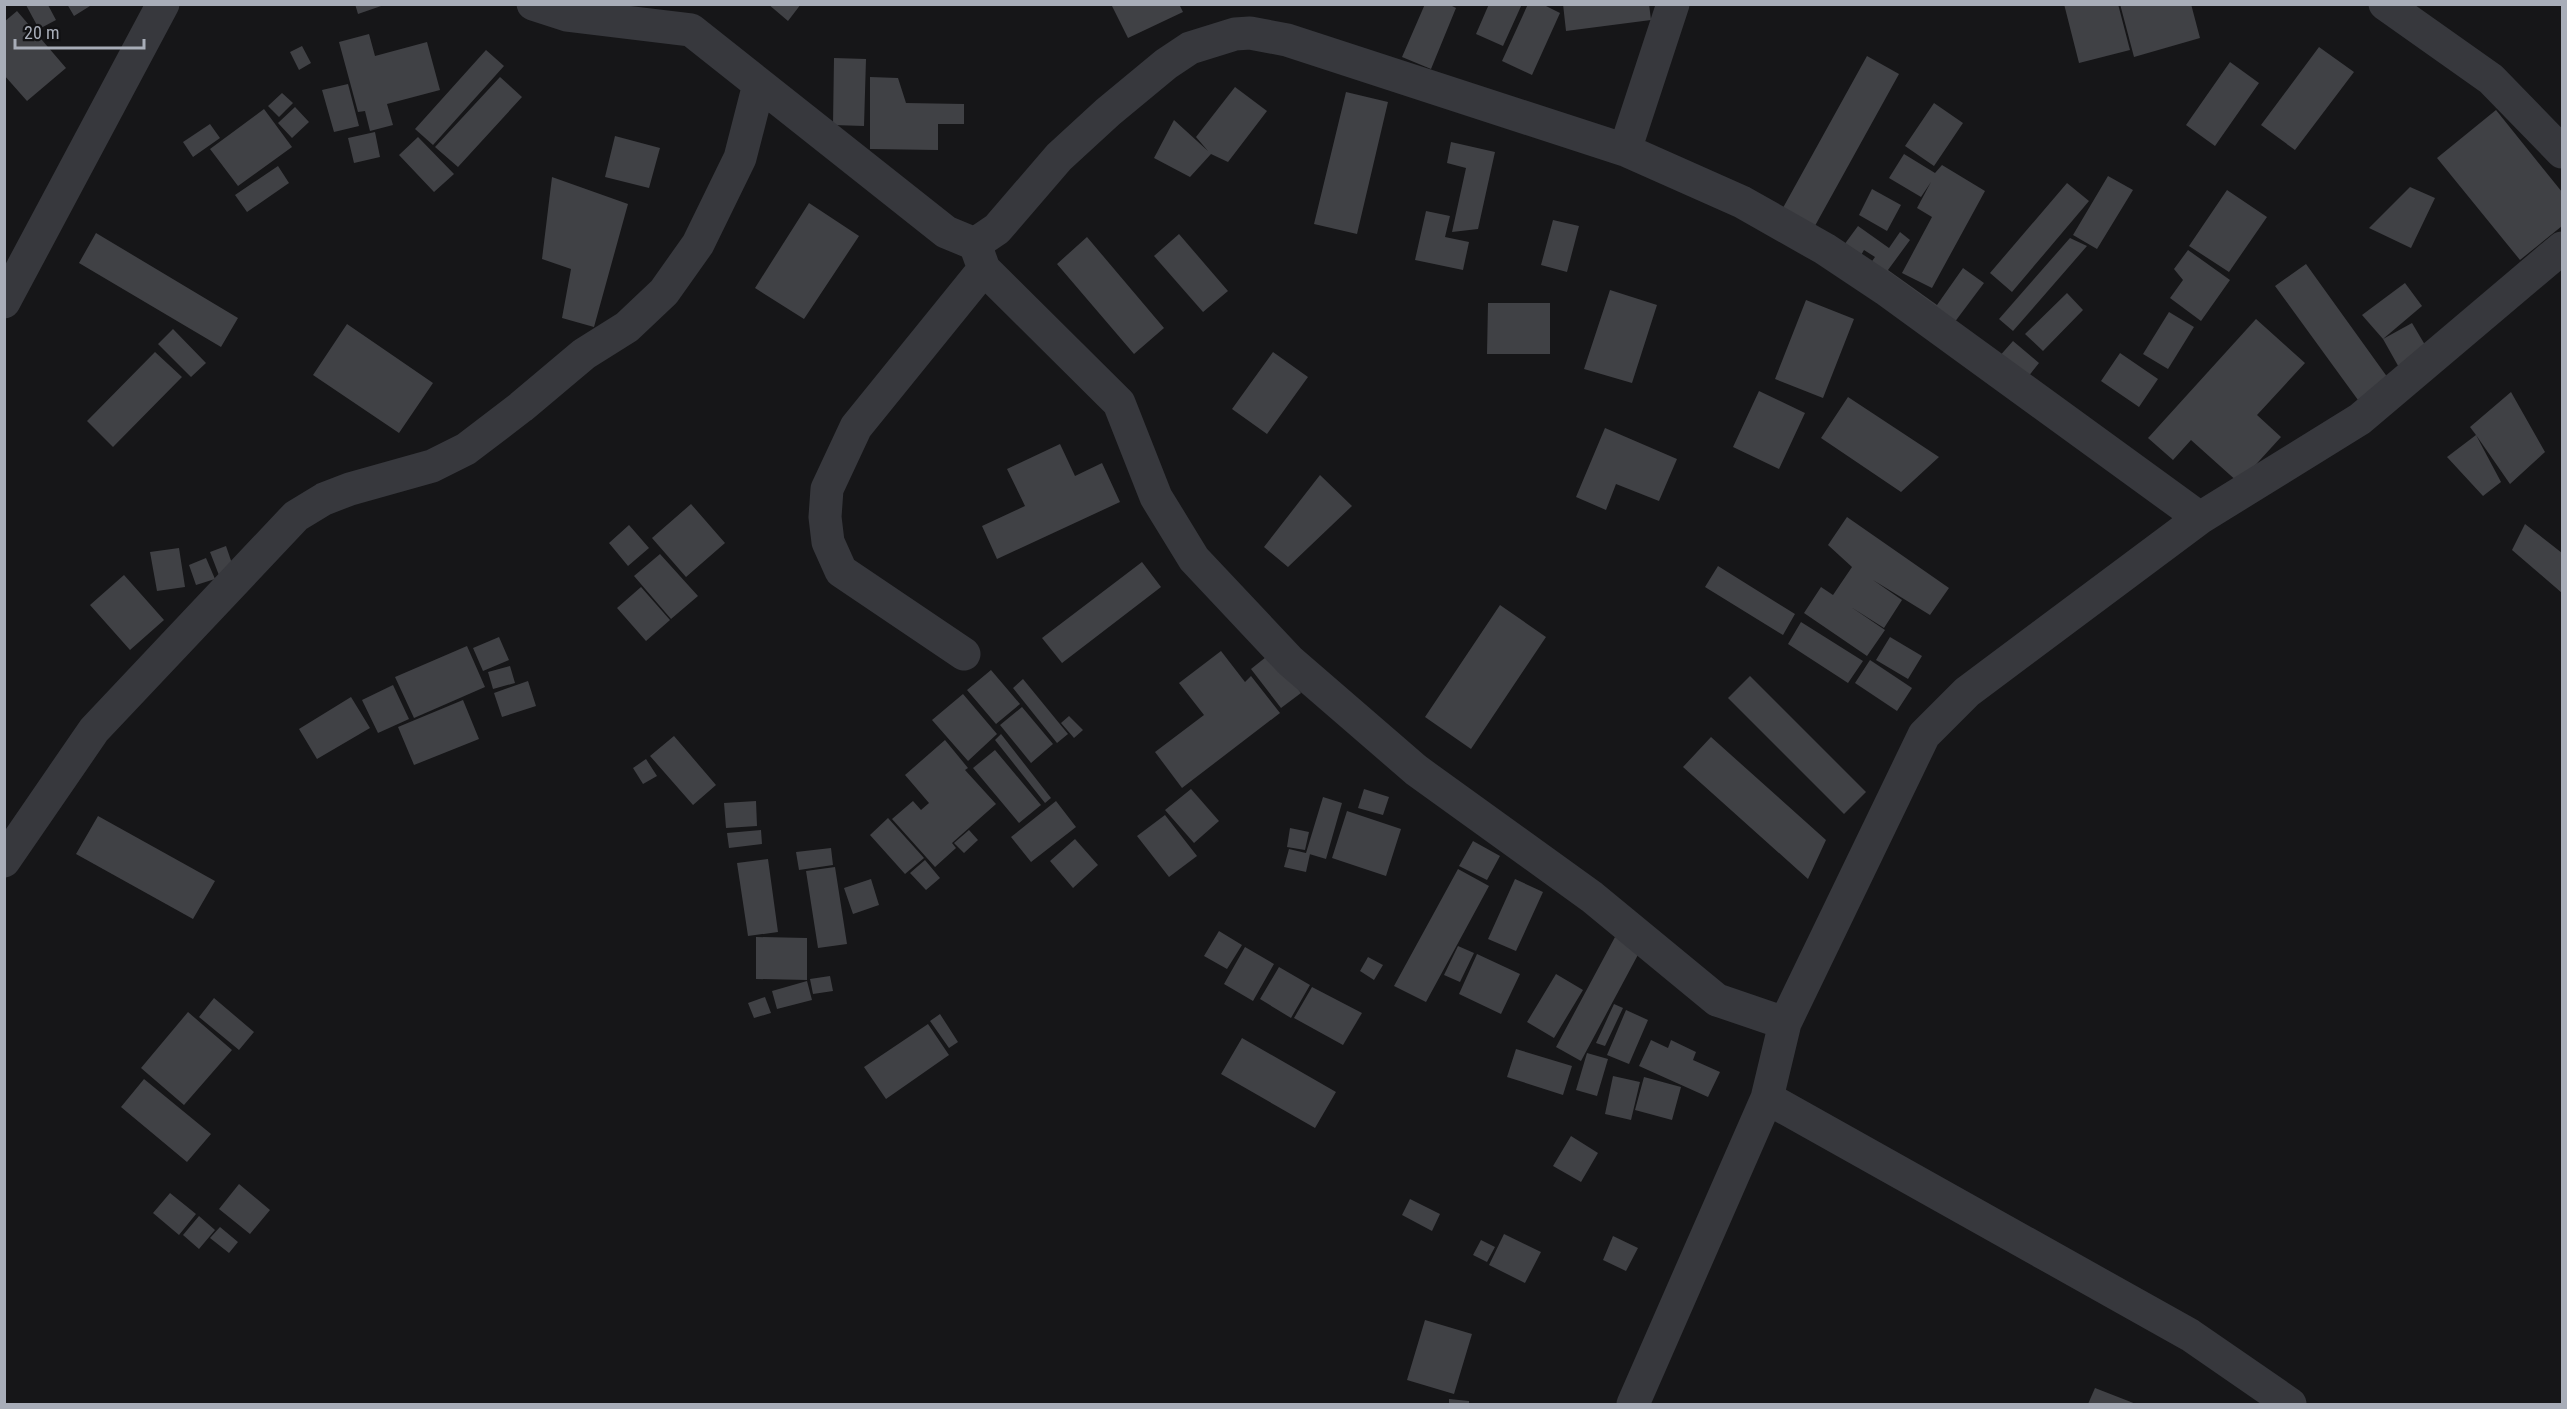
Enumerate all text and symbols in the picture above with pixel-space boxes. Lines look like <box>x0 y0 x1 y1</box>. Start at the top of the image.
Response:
scale bar <box>15 12 144 50</box>
text: 20 m <box>24 22 59 43</box>

